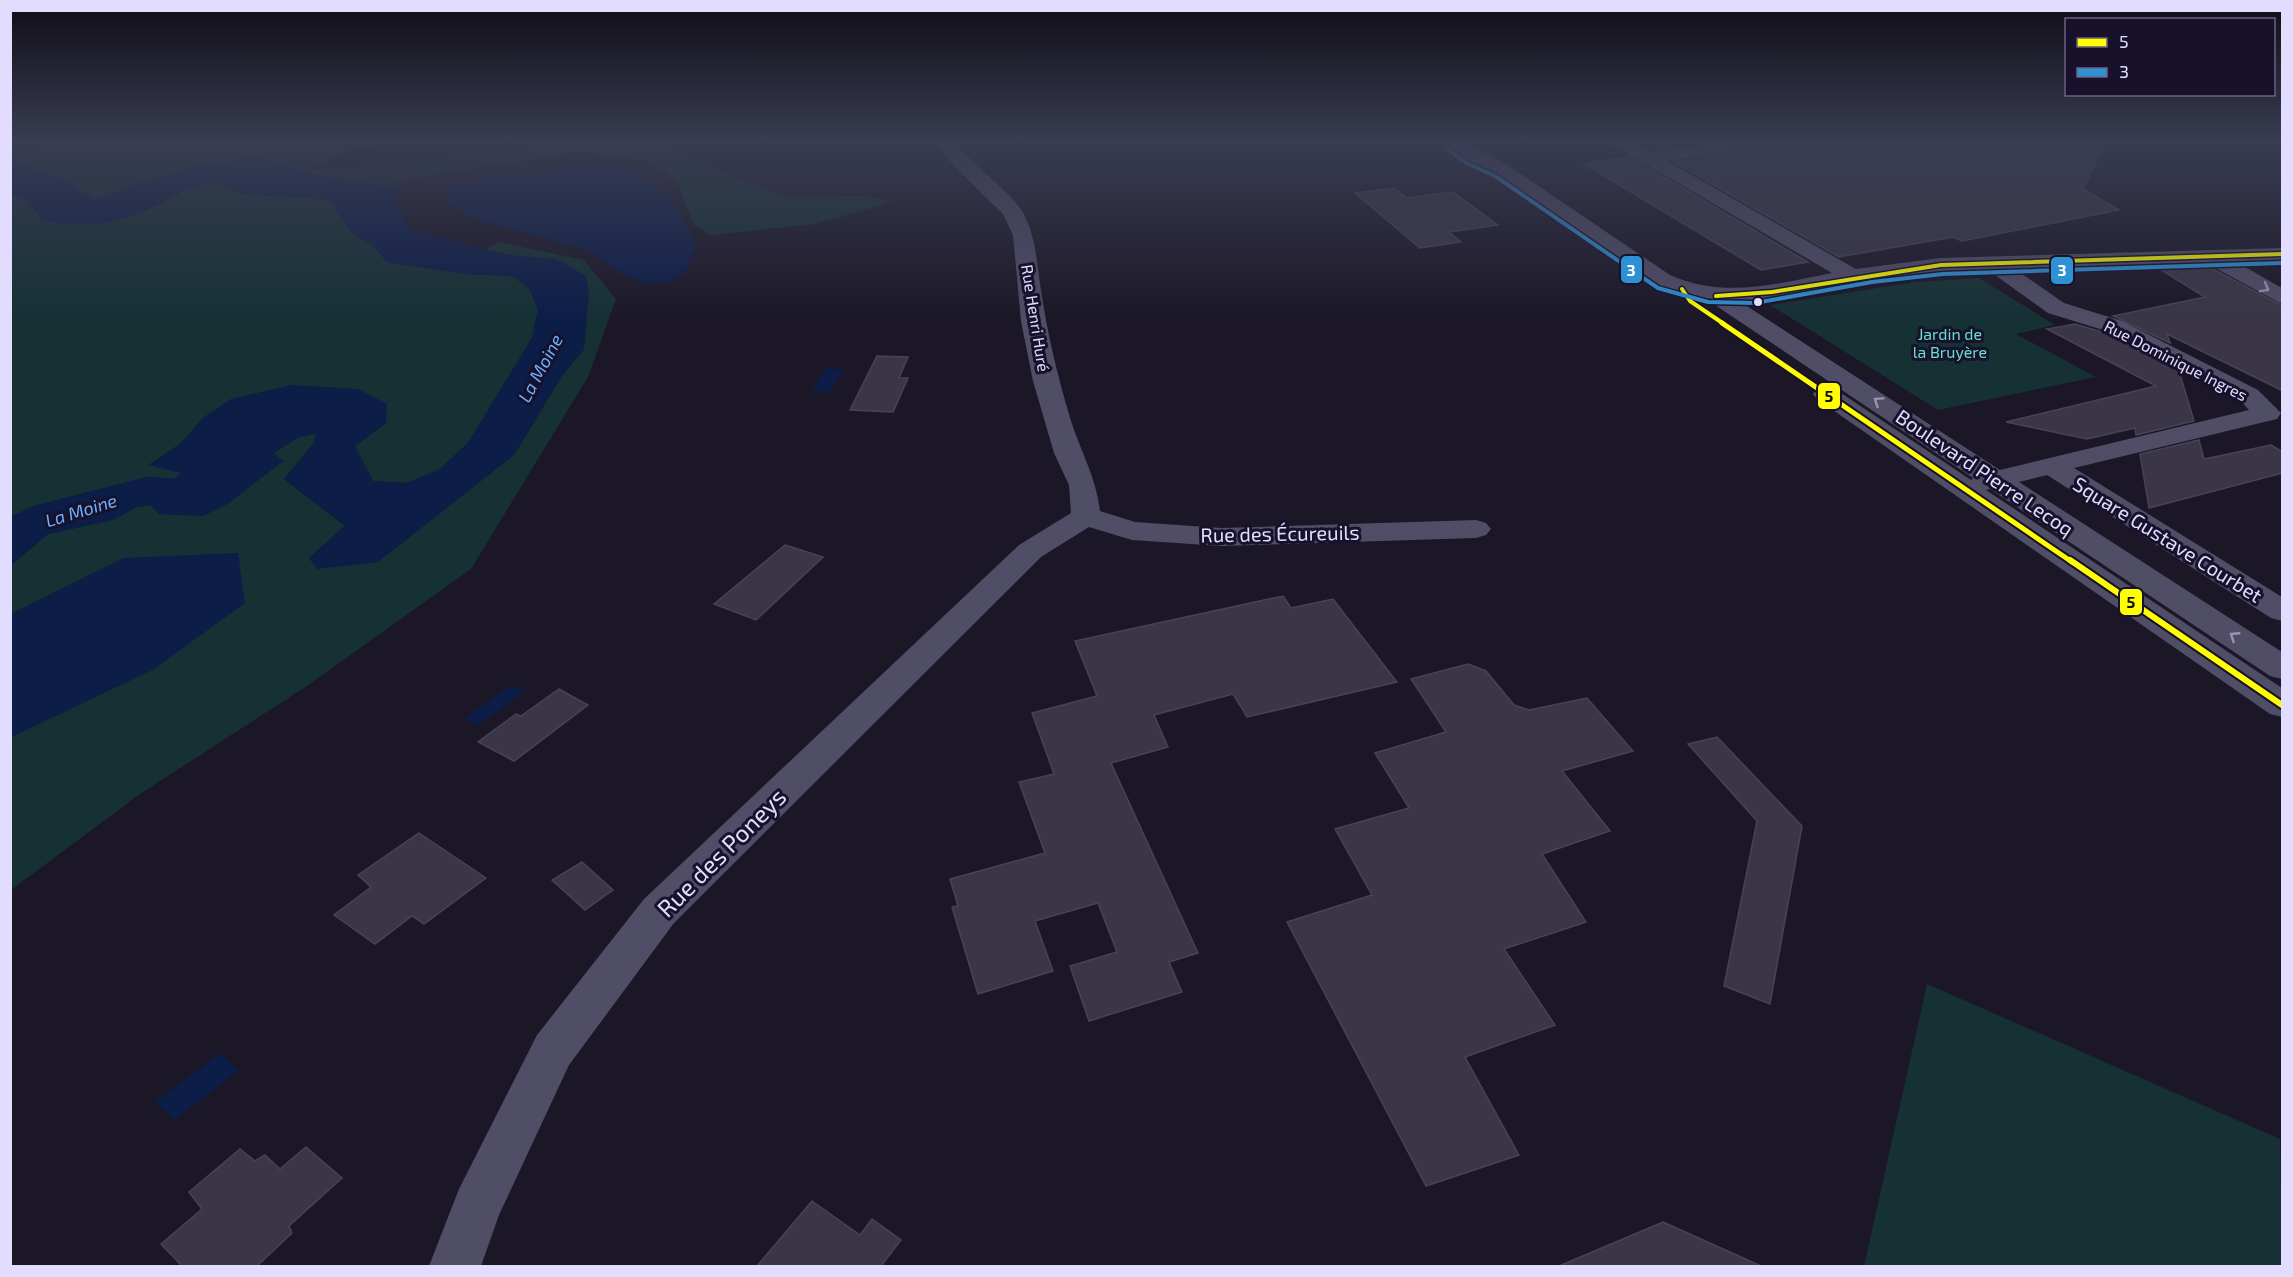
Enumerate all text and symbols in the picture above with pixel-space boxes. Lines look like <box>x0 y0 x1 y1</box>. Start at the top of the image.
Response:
legend <box>2065 18 2275 96</box>
text: 5 <box>2119 30 2129 52</box>
text: 3 <box>2119 60 2129 82</box>
line badge: 3 <box>1620 255 1643 284</box>
line badge: 3 <box>2050 256 2074 285</box>
text: 3 <box>1626 260 1636 279</box>
text: 3 <box>2057 260 2067 279</box>
street label: Rue Henri Huré <box>1018 263 1054 373</box>
one-way arrow <box>2259 281 2269 292</box>
unlabelled marker <box>1752 296 1764 308</box>
street label: Rue Dominique Ingres <box>2101 316 2251 404</box>
park label: Jardin de la Bruyère <box>1913 324 1987 361</box>
water label: La Moine <box>513 330 567 406</box>
line badge: 5 <box>1817 382 1841 410</box>
text: 5 <box>1825 386 1834 405</box>
one-way arrow <box>1874 397 1885 408</box>
street label: Boulevard Pierre Lecoq <box>1892 404 2078 540</box>
street label: Square Gustave Courbet <box>2069 471 2267 607</box>
water label: La Moine <box>42 489 120 531</box>
street label: Rue des Écureuils <box>1200 520 1360 546</box>
line badge: 5 <box>2119 588 2143 616</box>
text: 5 <box>2127 592 2136 611</box>
one-way arrow <box>2229 632 2240 643</box>
street label: Rue des Poneys <box>651 782 791 922</box>

